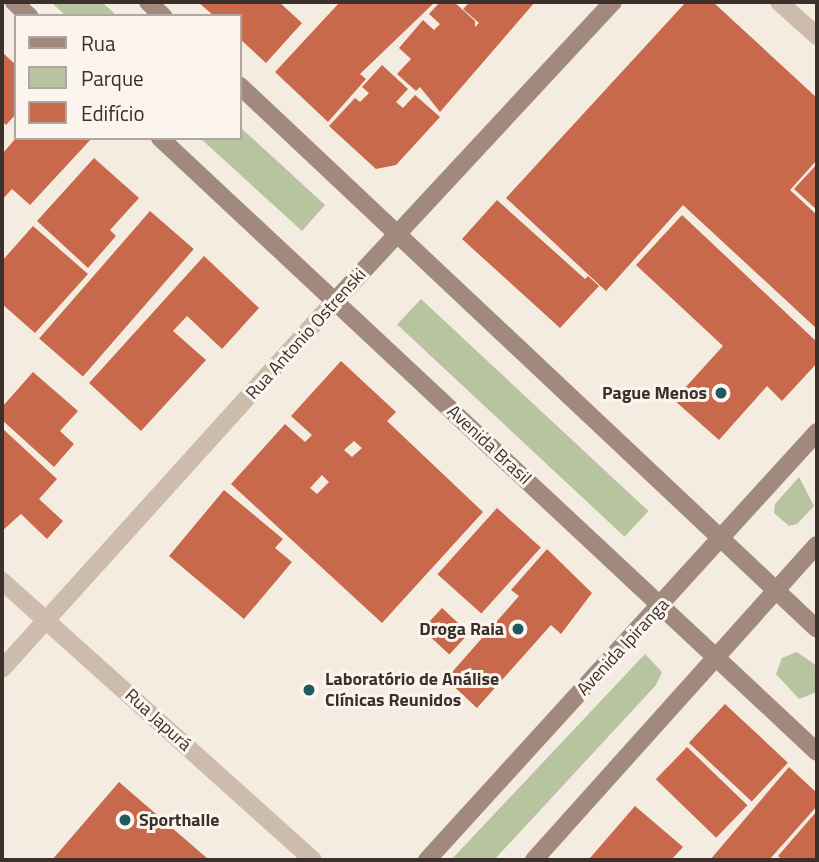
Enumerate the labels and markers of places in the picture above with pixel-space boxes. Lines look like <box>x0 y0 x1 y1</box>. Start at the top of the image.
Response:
place label: Pague Menos <box>602 382 707 404</box>
marker: Pague Menos <box>713 385 729 401</box>
place label: Droga Raia <box>419 618 504 640</box>
marker: Droga Raia <box>510 621 526 637</box>
place label: Laboratório de Análise Clínicas Reunidos <box>325 669 499 712</box>
marker: Laboratório de Análise Clínicas Reunidos <box>299 680 319 700</box>
place label: Sporthalle <box>139 809 219 831</box>
marker: Sporthalle <box>117 812 133 828</box>

